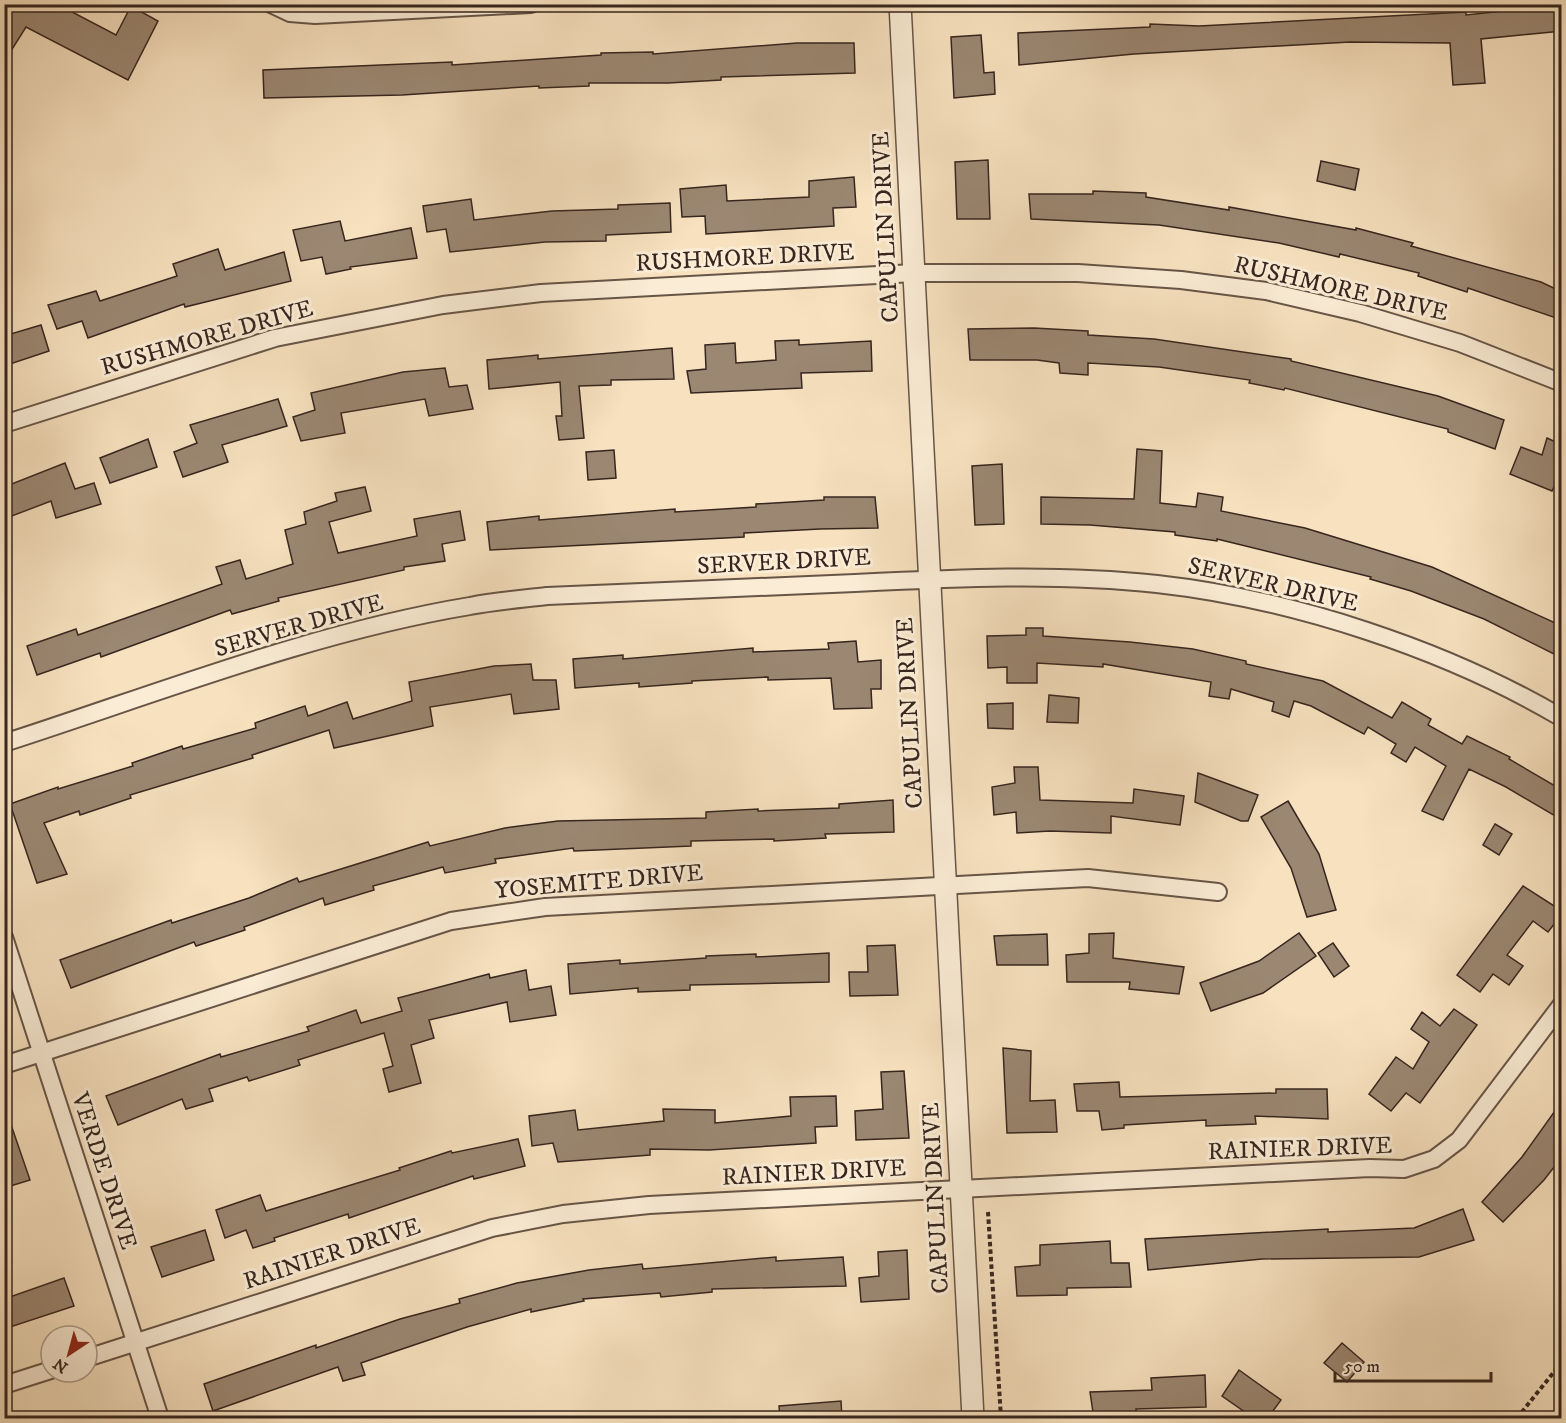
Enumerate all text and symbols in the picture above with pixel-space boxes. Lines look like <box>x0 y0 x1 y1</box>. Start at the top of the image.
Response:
street label: CAPULIN DRIVE <box>866 131 906 323</box>
street label: RUSHMORE DRIVE <box>635 237 855 279</box>
street label: RUSHMORE DRIVE <box>1231 250 1451 328</box>
street label: RUSHMORE DRIVE <box>98 293 316 383</box>
street label: SERVER DRIVE <box>696 542 872 582</box>
street label: SERVER DRIVE <box>1185 551 1361 619</box>
street label: SERVER DRIVE <box>211 588 387 664</box>
street label: CAPULIN DRIVE <box>890 617 930 809</box>
street label: YOSEMITE DRIVE <box>494 858 704 906</box>
street label: VERDE DRIVE <box>64 1088 144 1253</box>
street label: CAPULIN DRIVE <box>916 1102 956 1294</box>
street label: RAINIER DRIVE <box>1207 1131 1393 1167</box>
street label: RAINIER DRIVE <box>721 1153 907 1193</box>
street label: RAINIER DRIVE <box>240 1211 424 1297</box>
north arrow <box>39 1324 99 1384</box>
scale bar <box>1335 1345 1491 1383</box>
text: N <box>50 1353 72 1377</box>
text: 50 m <box>1344 1356 1380 1378</box>

